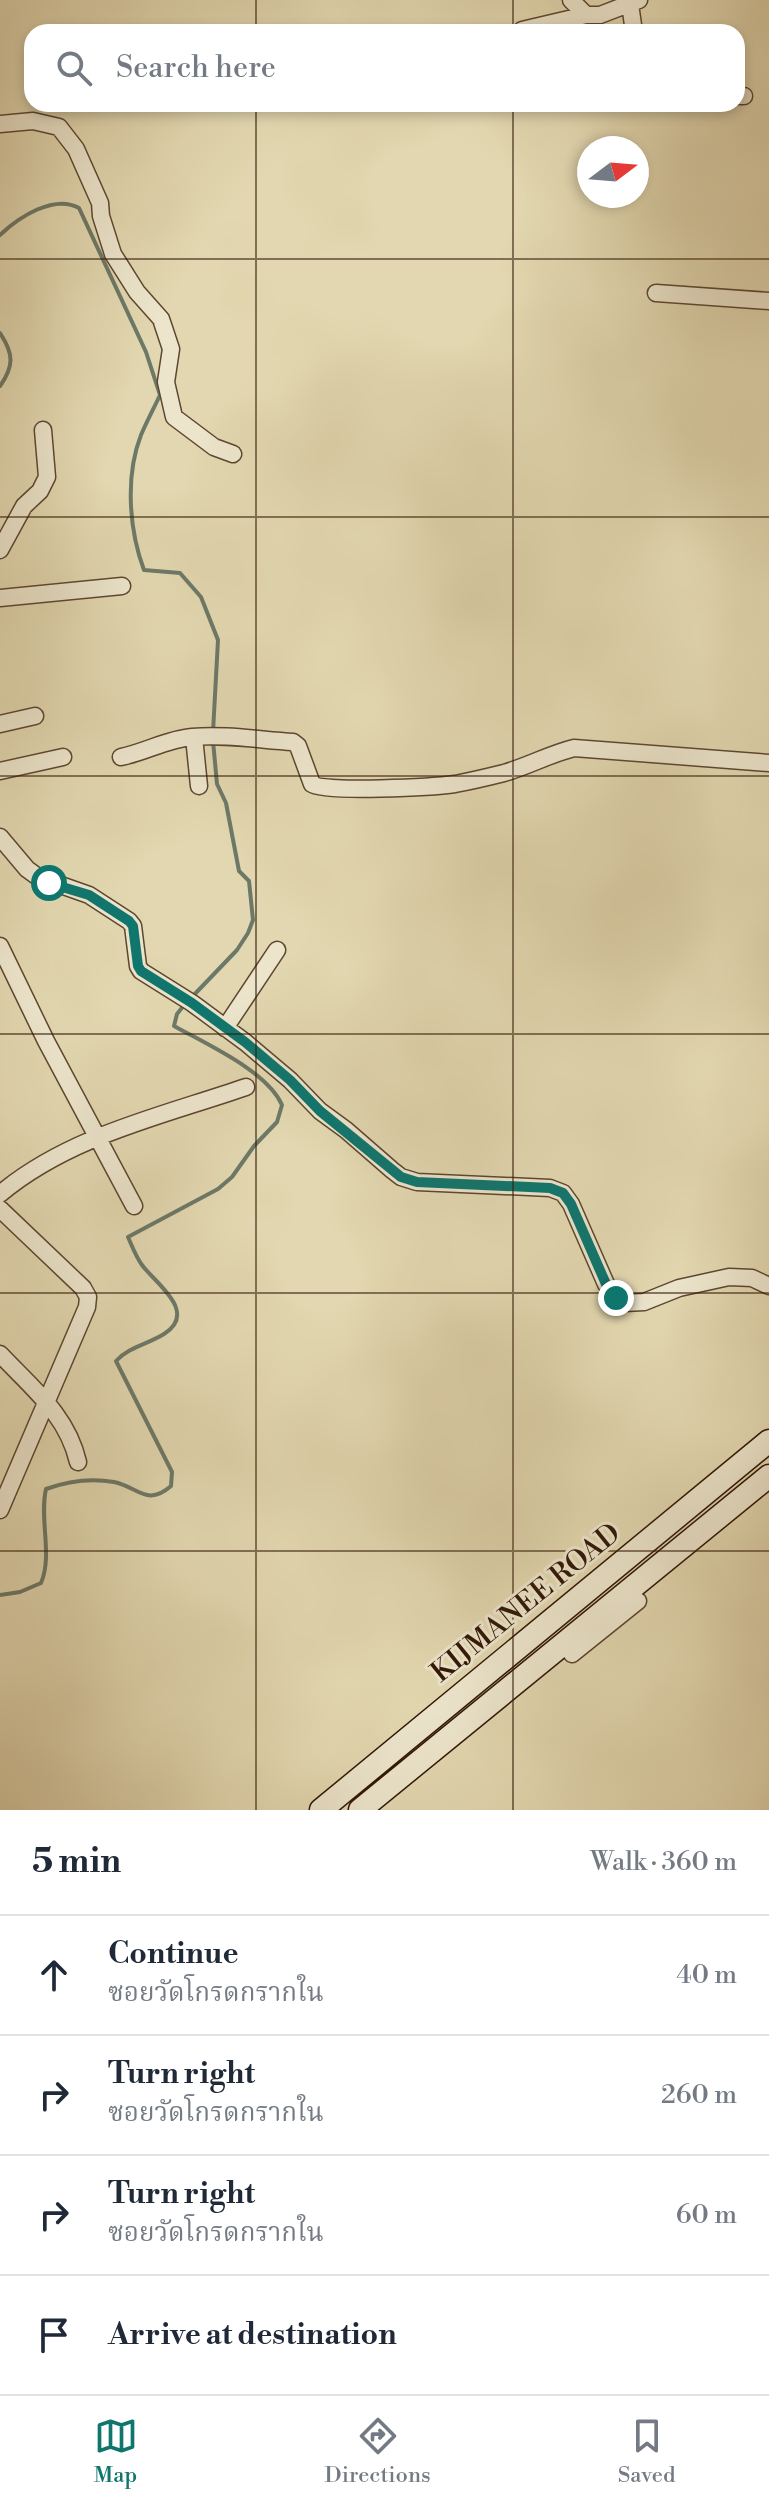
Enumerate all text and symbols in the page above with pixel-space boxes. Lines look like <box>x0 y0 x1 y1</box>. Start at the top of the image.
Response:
search box <box>24 24 745 112</box>
icon: search <box>52 46 96 90</box>
text: Search here <box>116 49 276 87</box>
north arrow <box>577 136 649 208</box>
route start <box>31 865 67 901</box>
route end <box>598 1280 634 1316</box>
street label: KIJMANEE ROAD <box>424 1516 628 1690</box>
text: 5 min <box>32 1841 121 1883</box>
text: Walk · 360 m <box>590 1846 737 1878</box>
text: Continue <box>108 1935 239 1973</box>
icon: ahead <box>32 1953 76 1997</box>
text: 40 m <box>676 1959 737 1991</box>
text: ซอยวัดโกรดกรากใน <box>108 1977 324 2009</box>
text: Turn right <box>108 2055 255 2093</box>
icon: right <box>32 2073 76 2117</box>
text: 260 m <box>661 2079 737 2111</box>
text: ซอยวัดโกรดกรากใน <box>108 2097 324 2129</box>
text: Turn right <box>108 2175 255 2213</box>
icon: right <box>32 2193 76 2237</box>
text: 60 m <box>676 2199 737 2231</box>
text: ซอยวัดโกรดกรากใน <box>108 2217 324 2249</box>
icon: arrive <box>32 2313 76 2357</box>
text: Arrive at destination <box>108 2316 397 2354</box>
tab: Map <box>94 2414 138 2489</box>
tab: Directions <box>325 2414 431 2489</box>
tab: Saved <box>618 2414 675 2489</box>

